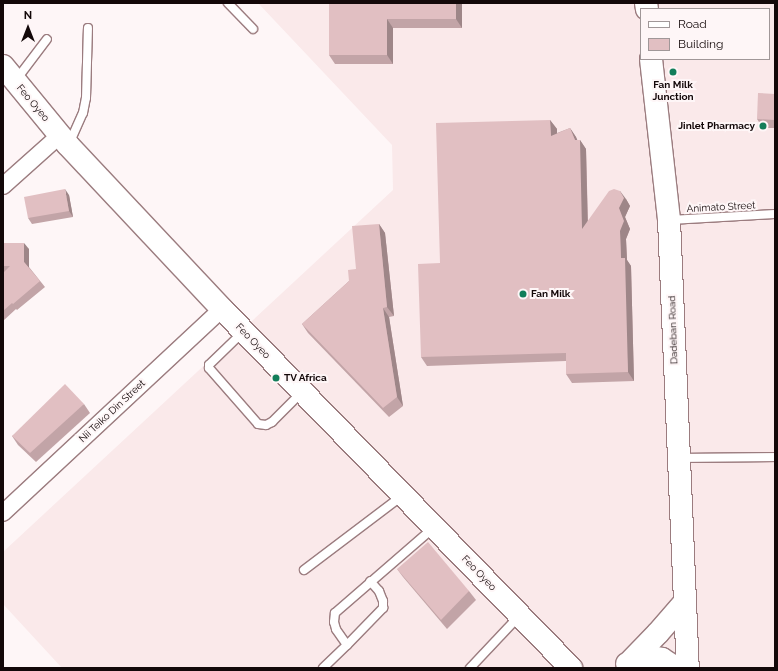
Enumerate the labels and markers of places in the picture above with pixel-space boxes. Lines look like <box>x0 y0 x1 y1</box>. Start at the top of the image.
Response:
marker: Fan Milk Junction <box>668 67 678 77</box>
place label: Fan Milk Junction <box>652 78 694 102</box>
place label: Jinlet Pharmacy <box>678 120 755 132</box>
marker: Jinlet Pharmacy <box>758 121 768 131</box>
place label: Fan Milk <box>531 288 570 300</box>
marker: Fan Milk <box>518 289 528 299</box>
place label: TV Africa <box>284 372 327 384</box>
marker: TV Africa <box>271 373 281 383</box>

